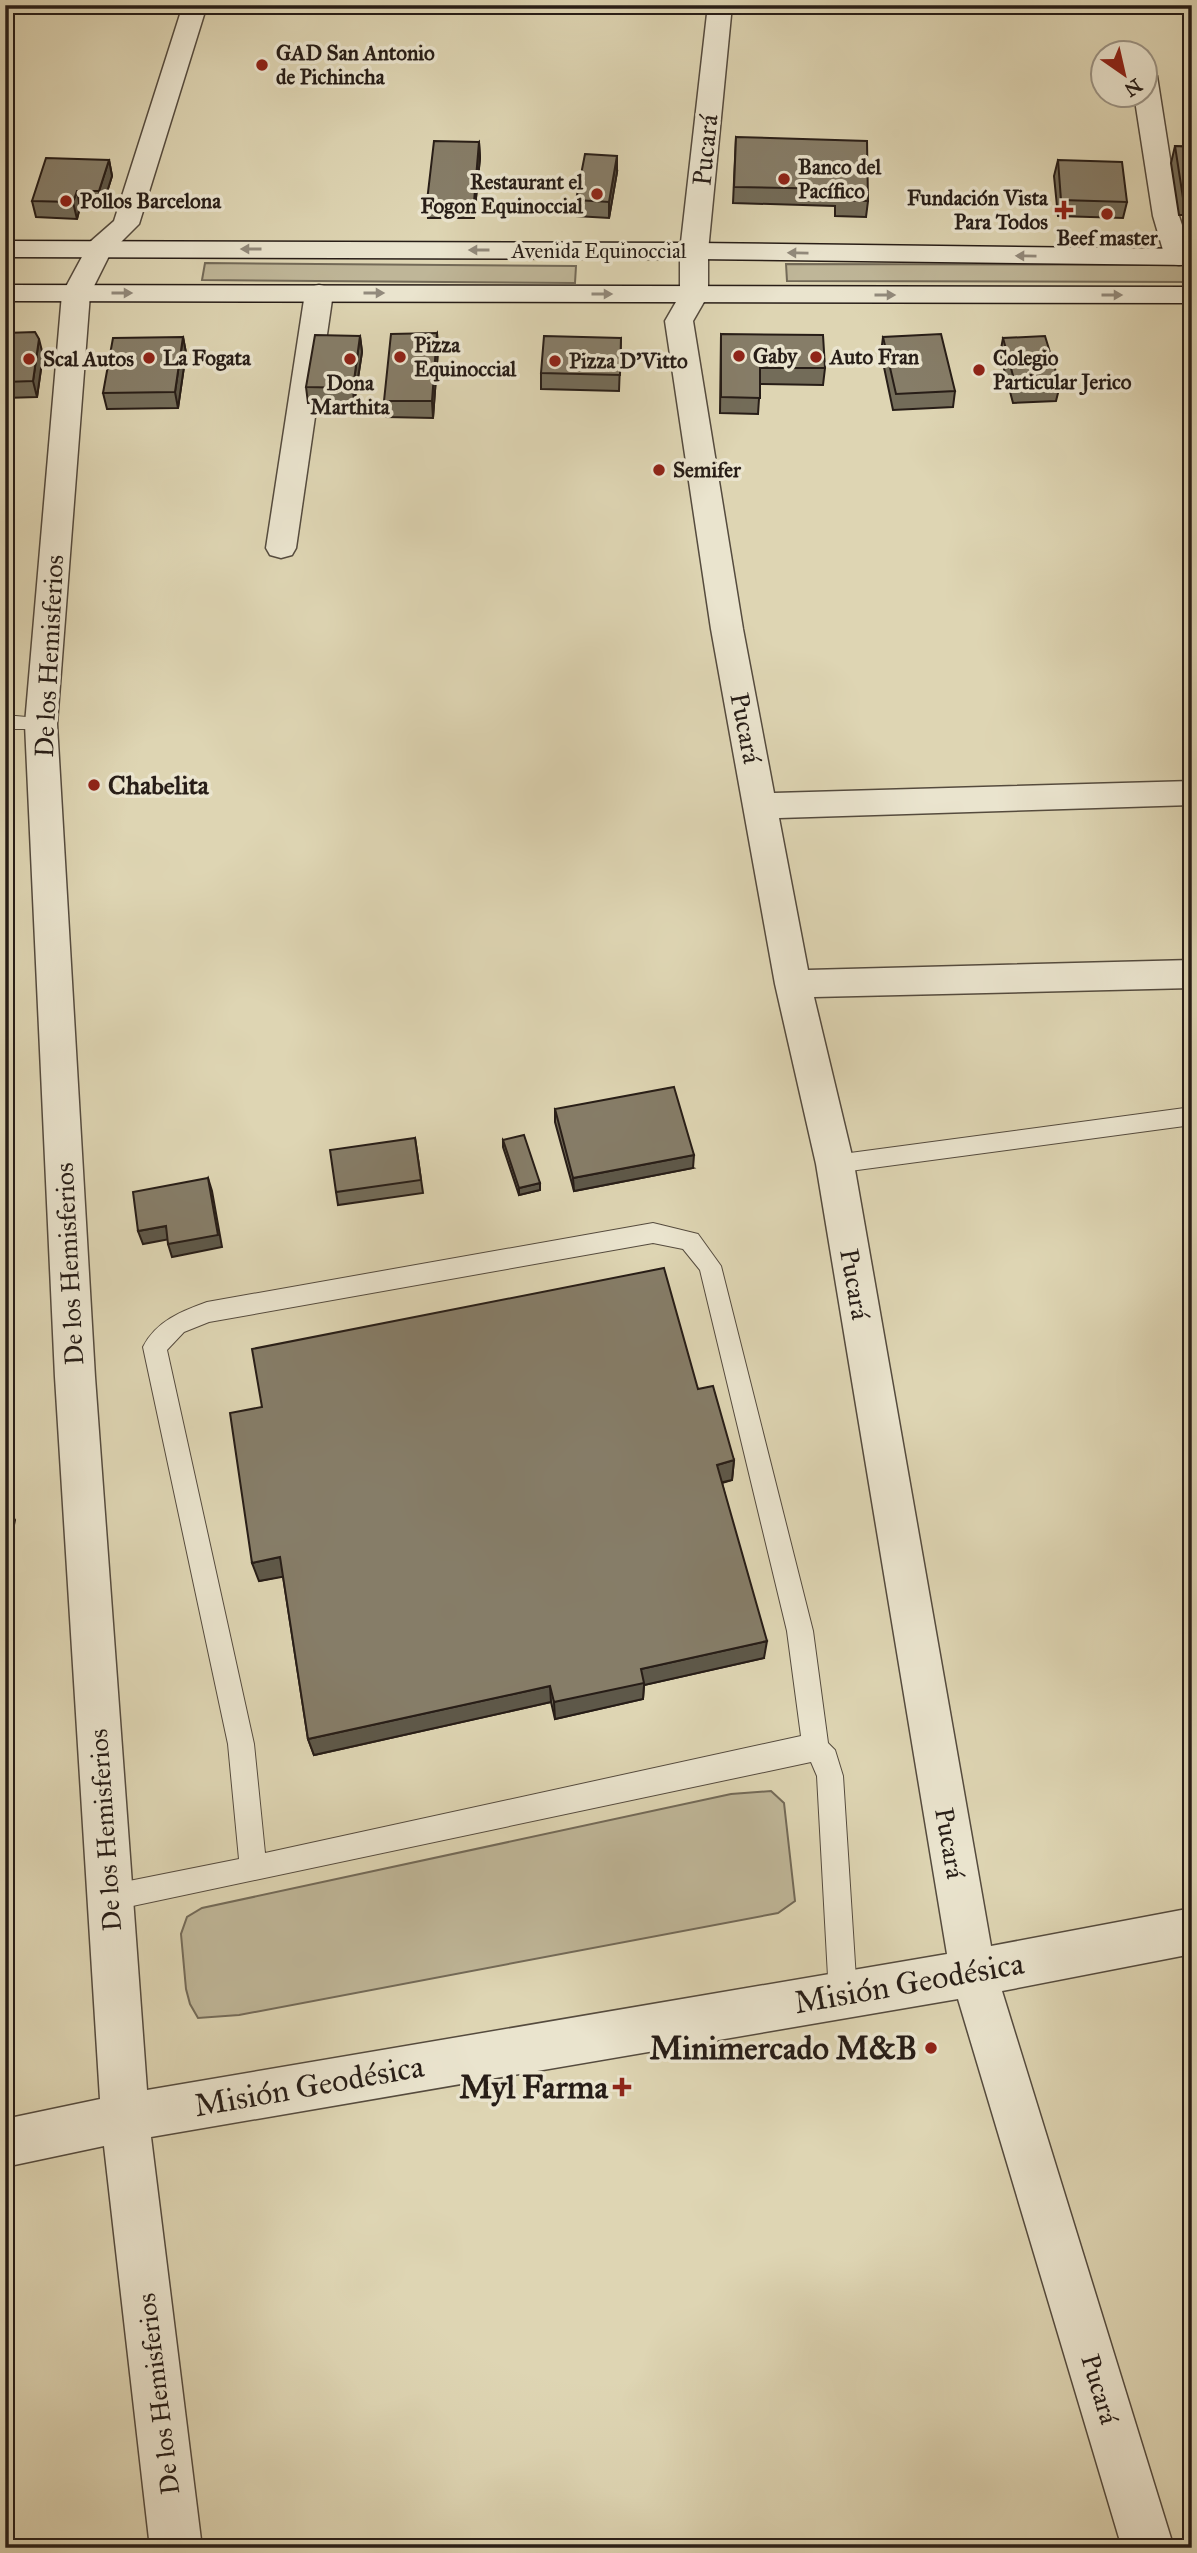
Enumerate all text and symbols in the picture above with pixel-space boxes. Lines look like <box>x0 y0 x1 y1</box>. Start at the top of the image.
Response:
north arrow <box>1088 38 1158 108</box>
place label: GAD San Antonio de Pichincha <box>276 40 435 90</box>
marker: GAD San Antonio de Pichincha <box>254 57 270 73</box>
text: N <box>1120 74 1146 102</box>
street label: Pucará <box>685 113 725 187</box>
place label: Banco del Pacífico <box>798 154 883 204</box>
place label: Restaurant el Fogon Equinoccial <box>420 169 584 219</box>
marker: Banco del Pacífico <box>776 171 792 187</box>
place label: Fundación Vista Para Todos <box>907 185 1049 235</box>
marker: Restaurant el Fogon Equinoccial <box>589 186 605 202</box>
place label: Pollos Barcelona <box>80 188 222 214</box>
marker: Pollos Barcelona <box>58 193 74 209</box>
marker: Fundación Vista Para Todos <box>1054 200 1074 220</box>
marker: Beef master <box>1099 206 1115 222</box>
place label: Beef master <box>1056 225 1159 251</box>
street label: Avenida Equinoccial <box>510 238 687 264</box>
one-way arrow <box>240 243 262 255</box>
one-way arrow <box>467 244 489 256</box>
one-way arrow <box>787 247 809 259</box>
one-way arrow <box>1014 250 1036 261</box>
one-way arrow <box>112 287 134 299</box>
one-way arrow <box>364 287 386 299</box>
one-way arrow <box>591 288 613 300</box>
one-way arrow <box>874 289 896 301</box>
one-way arrow <box>1102 289 1124 301</box>
place label: Pizza Equinoccial <box>414 332 518 382</box>
place label: Gaby <box>753 343 798 369</box>
place label: Auto Fran <box>828 344 920 370</box>
place label: La Fogata <box>163 345 252 371</box>
place label: Colegio Particular Jerico <box>993 345 1132 396</box>
place label: Scal Autos <box>43 346 134 372</box>
place label: Pizza D'Vitto <box>569 348 688 374</box>
marker: Gaby <box>731 348 747 364</box>
marker: Pizza Equinoccial <box>392 349 408 365</box>
marker: Auto Fran <box>808 349 824 365</box>
marker: La Fogata <box>141 350 157 366</box>
marker: Scal Autos <box>21 351 37 367</box>
marker: Dona Marthita <box>342 351 358 367</box>
marker: Pizza D'Vitto <box>547 353 563 369</box>
marker: Colegio Particular Jerico <box>971 362 987 378</box>
place label: Dona Marthita <box>310 370 391 420</box>
place label: Semifer <box>673 457 742 483</box>
marker: Semifer <box>651 462 667 478</box>
street label: De los Hemisferios <box>28 554 70 758</box>
street label: Pucará <box>723 690 769 766</box>
place label: Chabelita <box>108 769 210 801</box>
marker: Chabelita <box>86 777 102 793</box>
street label: De los Hemisferios <box>48 1162 90 1366</box>
street label: Pucará <box>833 1246 877 1322</box>
street label: De los Hemisferios <box>82 1728 128 1932</box>
street label: Pucará <box>928 1805 972 1881</box>
street label: Misión Geodésica <box>791 1944 1027 2022</box>
place label: Minimercado M&B <box>650 2029 917 2068</box>
marker: Minimercado M&B <box>923 2040 939 2056</box>
street label: Misión Geodésica <box>191 2047 427 2125</box>
place label: Myl Farma <box>459 2068 609 2107</box>
marker: Myl Farma <box>614 2079 630 2095</box>
street label: De los Hemisferios <box>130 2291 186 2497</box>
street label: Pucará <box>1074 2350 1126 2428</box>

